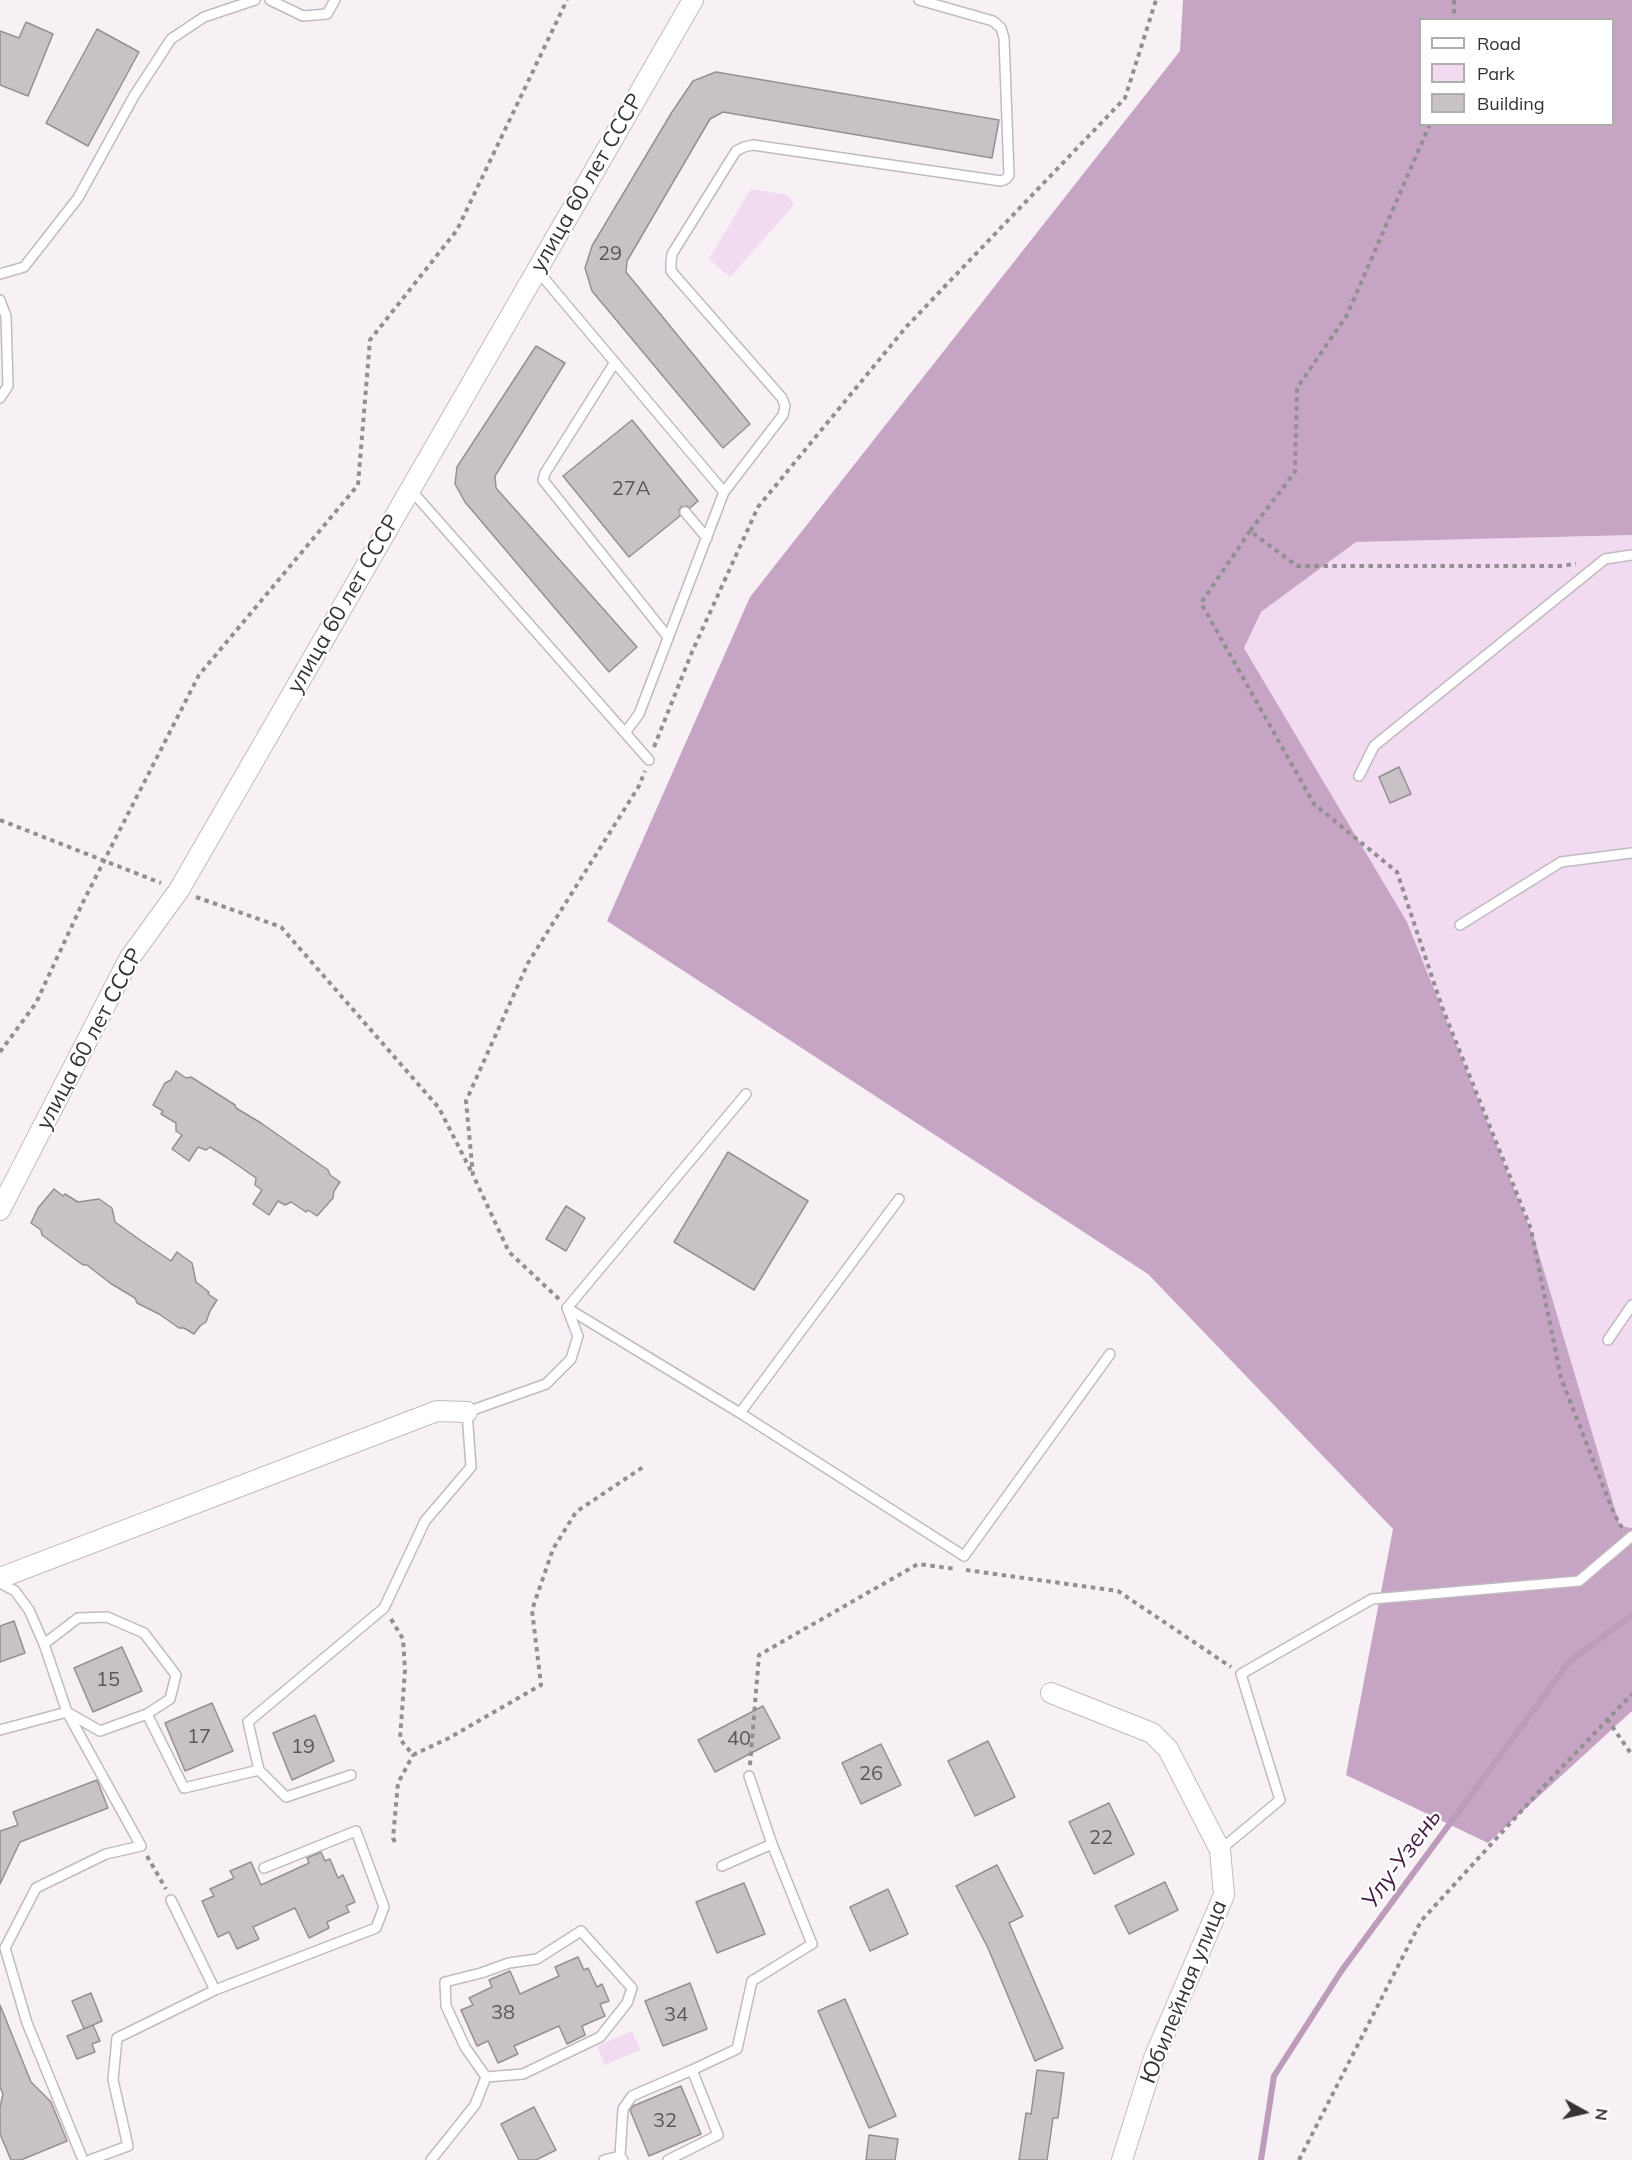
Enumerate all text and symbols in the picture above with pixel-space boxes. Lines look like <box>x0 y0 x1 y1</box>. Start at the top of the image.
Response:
legend <box>1419 18 1614 126</box>
text: Road <box>1477 32 1521 55</box>
text: Park <box>1477 62 1515 85</box>
street label: улица 60 лет СССР <box>525 89 649 277</box>
text: Building <box>1477 92 1545 115</box>
house number: 29 <box>598 242 622 266</box>
house number: 27А <box>612 477 650 501</box>
street label: улица 60 лет СССР <box>282 510 406 698</box>
street label: улица 60 лет СССР <box>31 944 149 1134</box>
house number: 15 <box>96 1668 120 1692</box>
house number: 17 <box>187 1725 211 1749</box>
house number: 40 <box>727 1727 751 1751</box>
house number: 19 <box>291 1735 315 1759</box>
house number: 26 <box>859 1762 883 1786</box>
water label: Улу-Узень <box>1356 1803 1448 1915</box>
house number: 22 <box>1089 1826 1113 1850</box>
street label: Юбилейная улица <box>1135 1896 1233 2088</box>
house number: 38 <box>491 2001 515 2025</box>
house number: 34 <box>664 2003 688 2027</box>
north arrow <box>1554 2082 1614 2142</box>
text: N <box>1591 2107 1613 2122</box>
house number: 32 <box>653 2109 677 2133</box>

